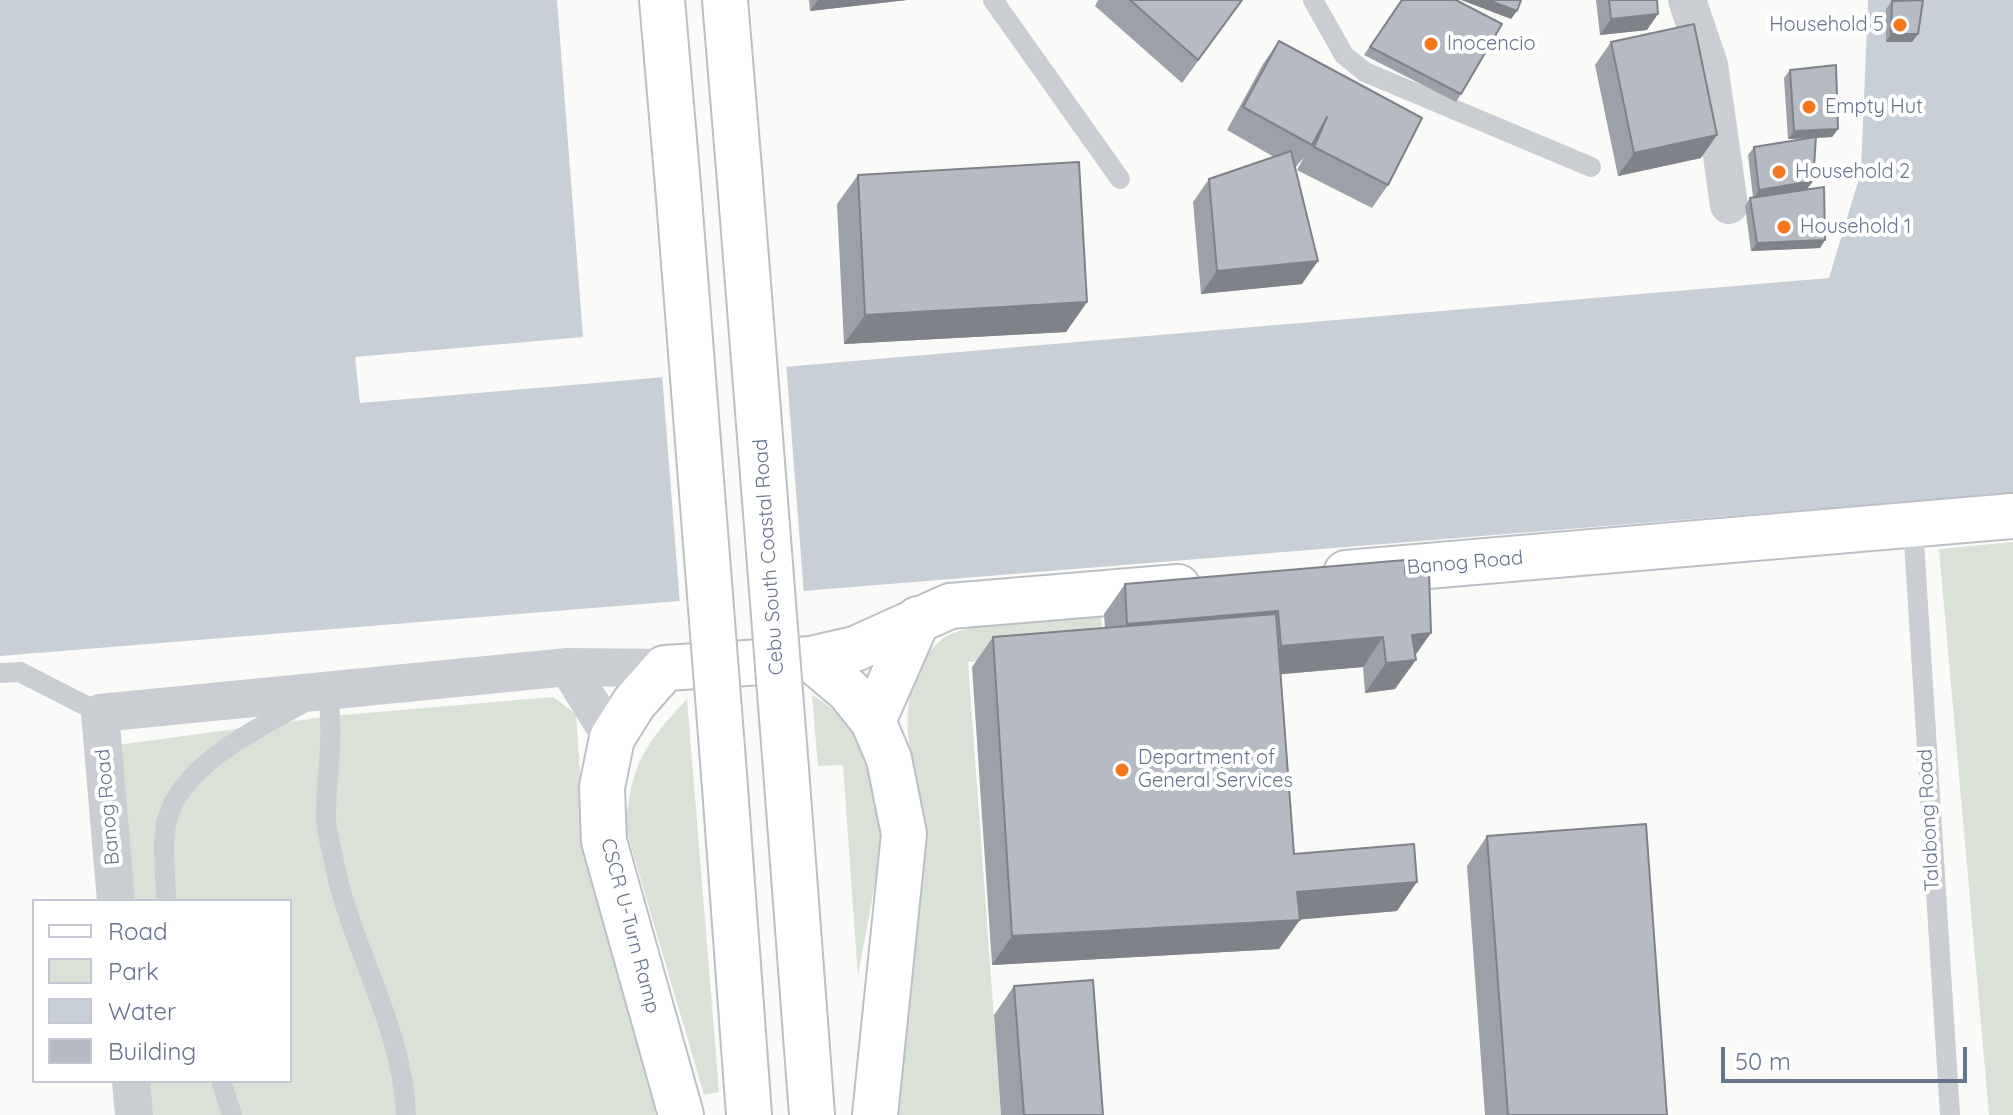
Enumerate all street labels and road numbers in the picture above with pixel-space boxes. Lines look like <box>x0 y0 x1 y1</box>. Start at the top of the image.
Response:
street label: Cebu South Coastal Road <box>749 438 789 676</box>
street label: Banog Road <box>1406 546 1524 580</box>
street label: Banog Road <box>91 748 125 866</box>
street label: Talabong Road <box>1913 748 1945 892</box>
street label: CSCR U-Turn Ramp <box>595 836 665 1016</box>

